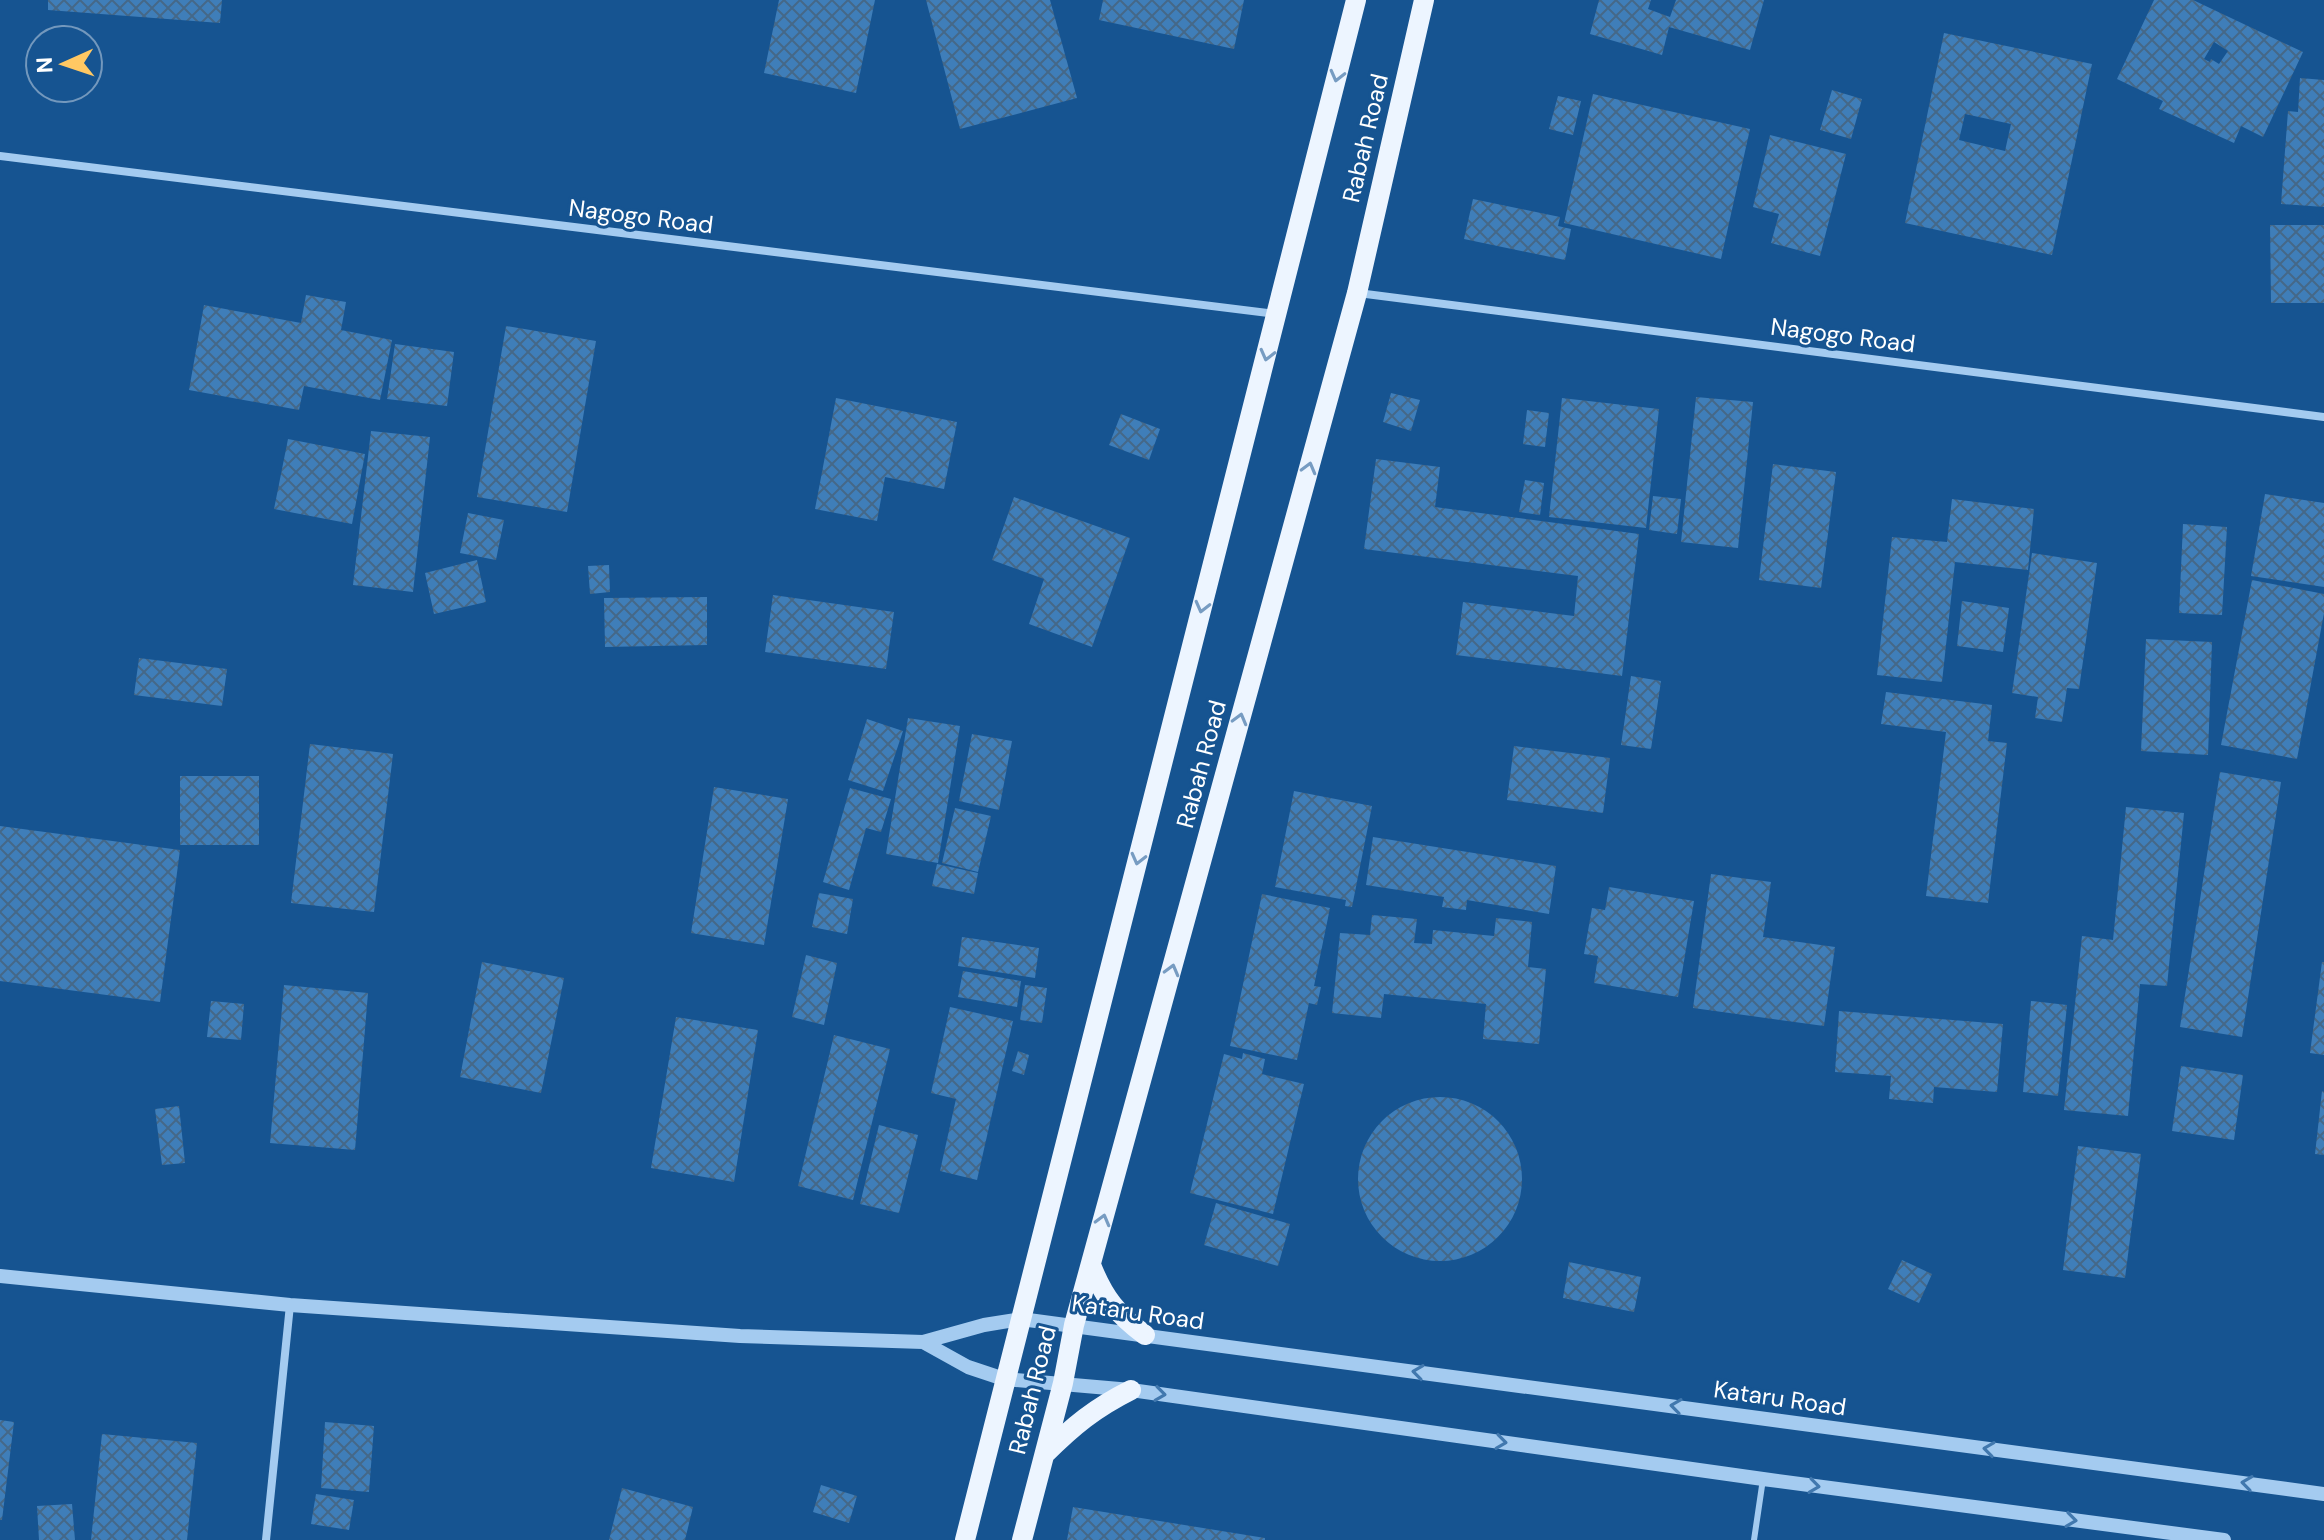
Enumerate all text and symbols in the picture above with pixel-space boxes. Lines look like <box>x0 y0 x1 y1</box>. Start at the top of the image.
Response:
north arrow <box>24 24 104 104</box>
text: N <box>30 56 59 74</box>
one-way arrow <box>1329 68 1346 82</box>
street label: Rabah Road <box>1335 71 1395 205</box>
street label: Nagogo Road <box>567 192 715 240</box>
street label: Nagogo Road <box>1769 311 1917 359</box>
one-way arrow <box>1259 348 1276 361</box>
one-way arrow <box>1300 461 1316 475</box>
one-way arrow <box>1195 599 1212 613</box>
street label: Rabah Road <box>1169 697 1233 831</box>
one-way arrow <box>1231 712 1248 726</box>
one-way arrow <box>1131 851 1148 865</box>
one-way arrow <box>1163 963 1179 977</box>
one-way arrow <box>1094 1214 1111 1228</box>
street label: Kataru Road <box>1070 1287 1206 1337</box>
street label: Rabah Road <box>1001 1323 1063 1457</box>
one-way arrow <box>1411 1364 1425 1381</box>
street label: Kataru Road <box>1712 1373 1848 1423</box>
one-way arrow <box>1153 1385 1167 1402</box>
one-way arrow <box>1669 1398 1682 1415</box>
one-way arrow <box>1494 1433 1508 1450</box>
one-way arrow <box>1982 1440 1995 1457</box>
one-way arrow <box>2240 1475 2254 1492</box>
one-way arrow <box>1808 1477 1821 1494</box>
one-way arrow <box>2065 1511 2078 1528</box>

